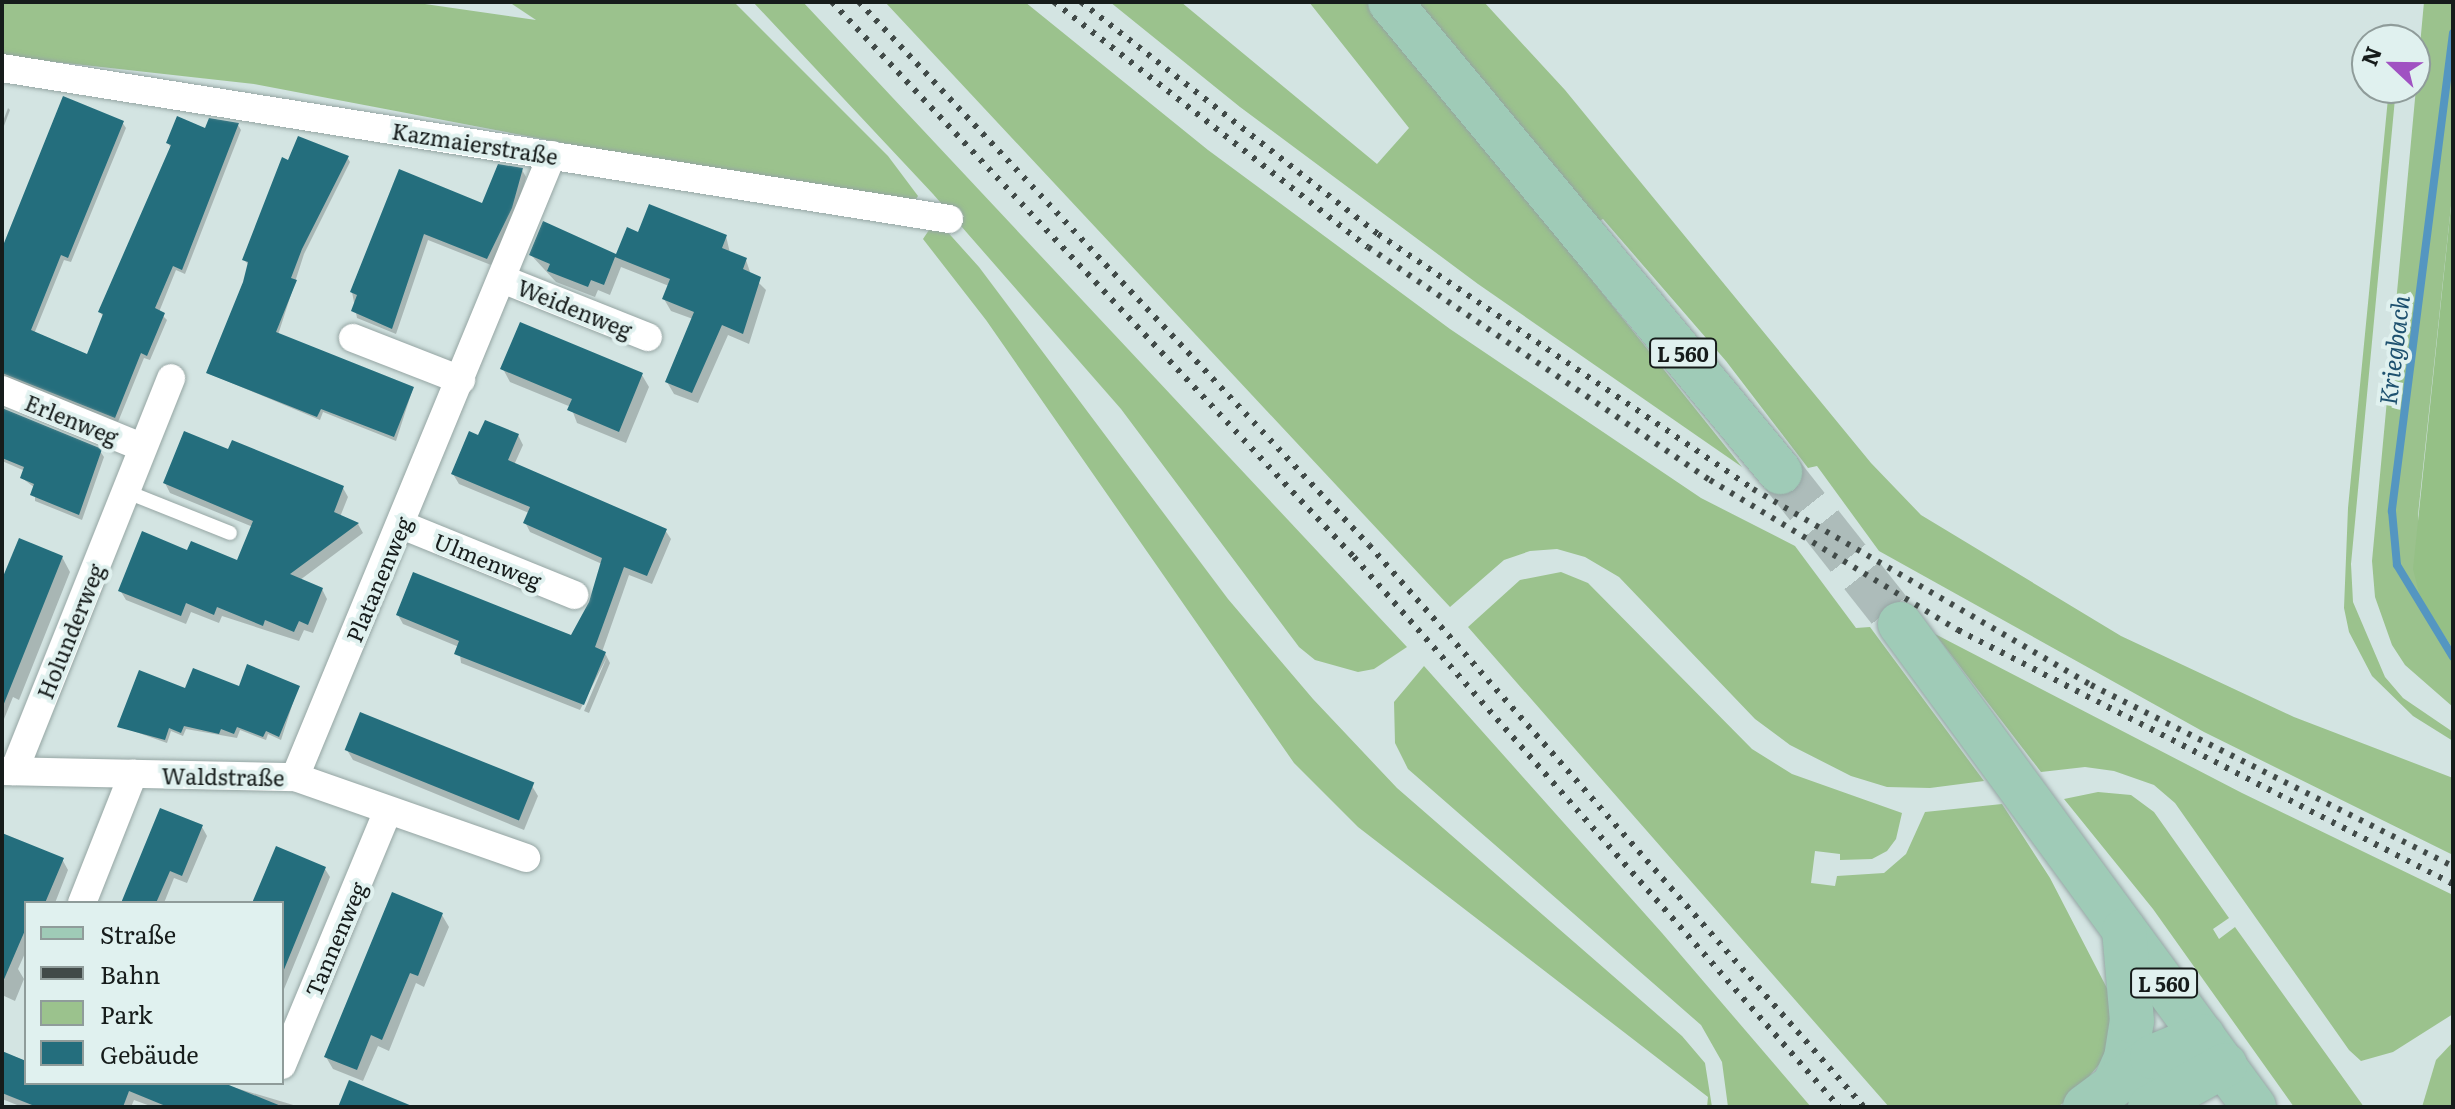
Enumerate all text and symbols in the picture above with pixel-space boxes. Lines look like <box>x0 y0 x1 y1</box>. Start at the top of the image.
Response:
north arrow <box>2351 24 2431 104</box>
text: N <box>2351 41 2389 70</box>
street label: Kazmaierstraße <box>390 117 560 169</box>
street label: Weidenweg <box>514 273 636 343</box>
water label: Kriegbach <box>2372 293 2414 407</box>
road number: L 560 <box>1649 337 1717 369</box>
street label: Erlenweg <box>21 388 123 450</box>
street label: Platanenweg <box>340 512 416 646</box>
street label: Ulmenweg <box>430 526 546 594</box>
street label: Holunderweg <box>31 560 109 702</box>
street label: Waldstraße <box>161 762 285 790</box>
street label: Tannenweg <box>299 878 371 1000</box>
legend <box>24 901 284 1085</box>
text: Straße <box>100 916 176 951</box>
text: Bahn <box>100 956 160 991</box>
road number: L 560 <box>2130 967 2198 999</box>
text: Park <box>100 996 153 1031</box>
text: Gebäude <box>100 1036 199 1071</box>

